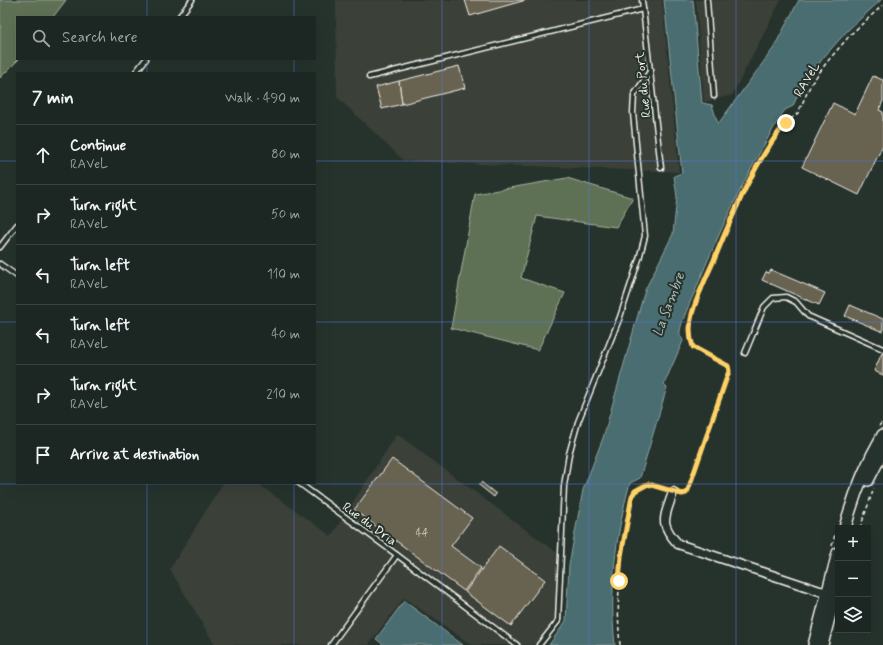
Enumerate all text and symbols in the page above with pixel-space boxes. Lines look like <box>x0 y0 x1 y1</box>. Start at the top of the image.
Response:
search box <box>16 16 316 60</box>
icon: search <box>30 27 52 49</box>
text: Search here <box>62 28 138 48</box>
street label: Rue du Port <box>632 51 655 119</box>
street label: RAVeL <box>790 59 824 100</box>
text: 7 min <box>32 87 74 109</box>
text: Walk · 490 m <box>225 90 300 107</box>
route end <box>777 114 795 132</box>
text: Continue <box>70 136 126 156</box>
icon: ahead <box>32 144 54 166</box>
text: 80 m <box>271 146 300 163</box>
text: RAVeL <box>70 156 108 173</box>
text: Turn right <box>70 196 137 216</box>
icon: right <box>32 204 54 226</box>
text: 50 m <box>271 206 300 223</box>
text: RAVeL <box>70 216 108 233</box>
text: Turn left <box>70 256 130 276</box>
icon: left <box>32 264 54 286</box>
text: 110 m <box>267 266 300 283</box>
water label: La Sambre <box>648 269 690 339</box>
text: RAVeL <box>70 276 108 293</box>
text: Turn left <box>70 316 130 336</box>
icon: left <box>32 324 54 346</box>
text: 40 m <box>271 326 300 343</box>
text: RAVeL <box>70 336 108 353</box>
text: Turn right <box>70 376 137 396</box>
icon: right <box>32 384 54 406</box>
text: 210 m <box>266 386 300 403</box>
text: RAVeL <box>70 396 108 413</box>
icon: arrive <box>32 444 54 466</box>
text: Arrive at destination <box>70 445 199 465</box>
street label: Rue du Dria <box>339 499 400 550</box>
map controls <box>835 525 871 633</box>
button: + <box>835 525 871 561</box>
house number: 44 <box>415 526 429 540</box>
button: − <box>835 561 871 597</box>
route start <box>610 572 628 590</box>
button: layers <box>835 597 871 633</box>

